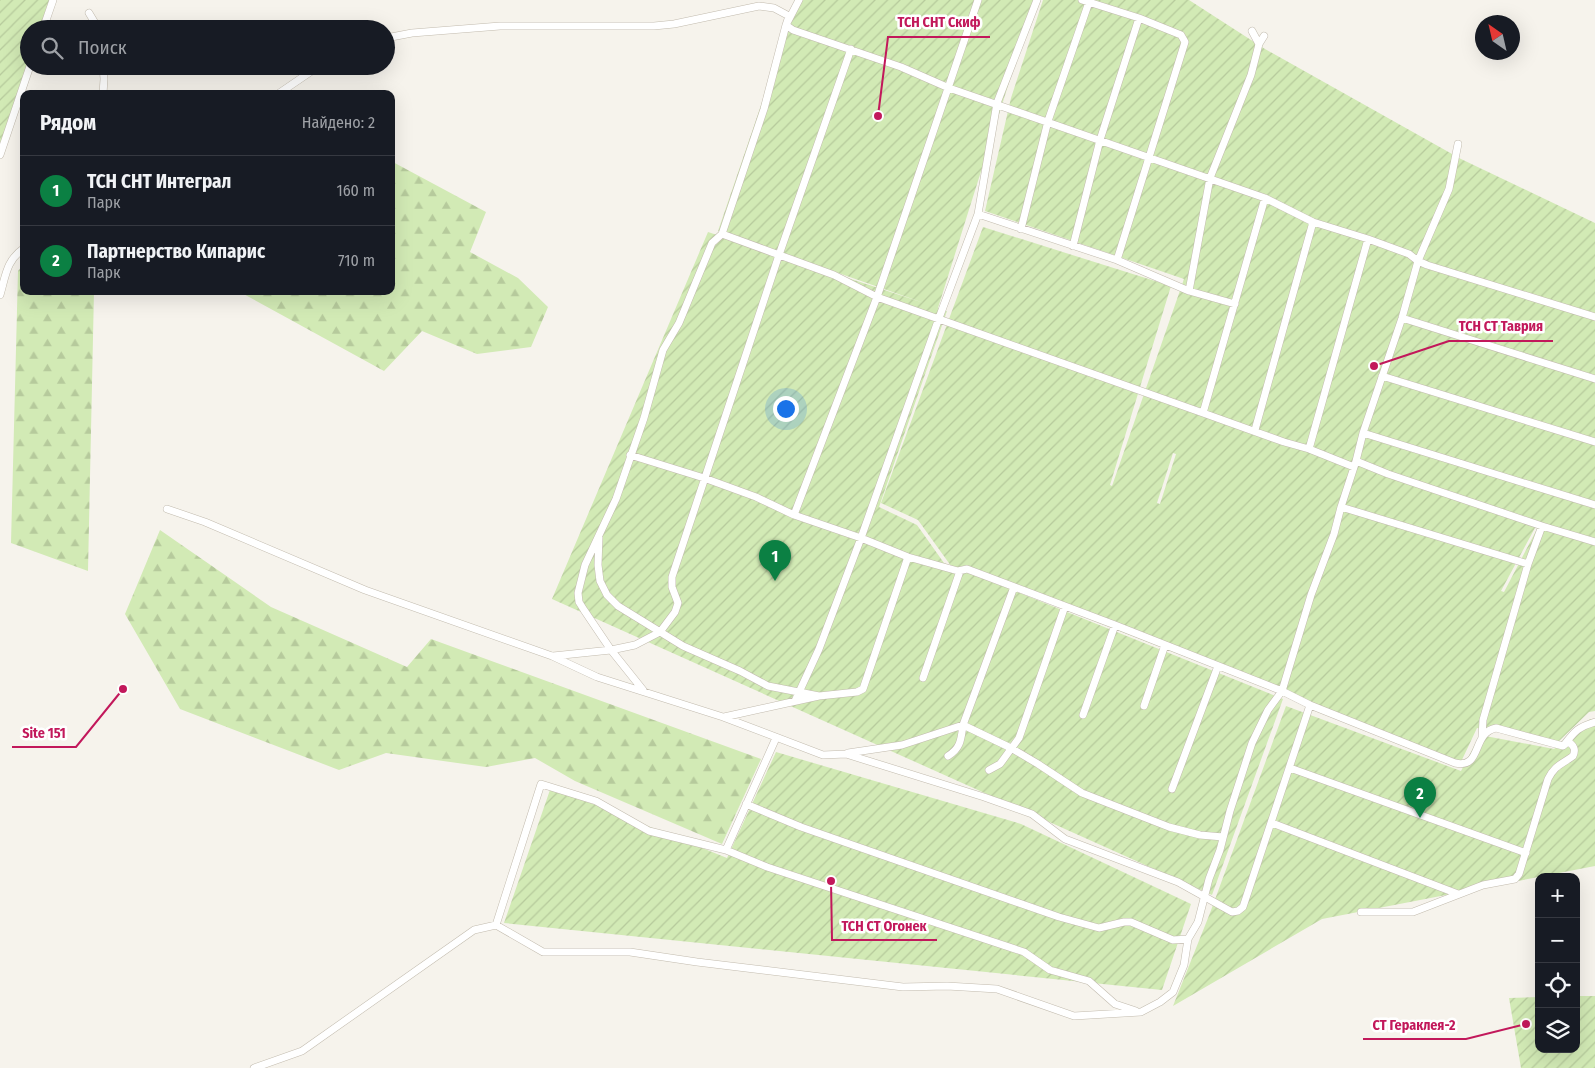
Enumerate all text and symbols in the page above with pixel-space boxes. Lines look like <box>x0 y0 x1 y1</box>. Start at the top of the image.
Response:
callout: ТСН СНТ Скиф <box>888 8 990 37</box>
text: ТСН СНТ Скиф <box>898 14 981 31</box>
north arrow <box>1475 15 1520 60</box>
search box <box>20 20 395 75</box>
icon: search <box>38 34 66 62</box>
text: Поиск <box>78 36 127 59</box>
text: Рядом <box>40 110 96 136</box>
text: Найдено: 2 <box>302 113 375 132</box>
text: ТСН СНТ Интеграл <box>87 170 231 193</box>
text: 1 <box>53 181 59 200</box>
text: 160 m <box>336 181 375 200</box>
text: Парк <box>87 193 121 212</box>
text: Партнерство Кипарис <box>87 240 265 263</box>
text: 2 <box>52 251 60 270</box>
text: 710 m <box>338 251 375 270</box>
text: Парк <box>87 263 121 282</box>
callout: ТСН СТ Таврия <box>1449 312 1553 341</box>
text: ТСН СТ Таврия <box>1459 318 1543 335</box>
your location <box>773 396 799 422</box>
pin: 1 <box>759 540 791 581</box>
callout: Site 151 <box>12 718 76 747</box>
text: Site 151 <box>22 725 66 742</box>
pin: 2 <box>1404 777 1436 818</box>
map controls <box>1535 873 1580 1053</box>
button: + <box>1535 873 1580 918</box>
callout: ТСН СТ Огонек <box>832 911 937 940</box>
text: ТСН СТ Огонек <box>841 918 927 935</box>
button: − <box>1535 918 1580 963</box>
button: locate <box>1535 963 1580 1008</box>
button: layers <box>1535 1008 1580 1053</box>
callout: СТ Гераклея-2 <box>1363 1010 1466 1039</box>
text: СТ Гераклея-2 <box>1373 1017 1456 1034</box>

